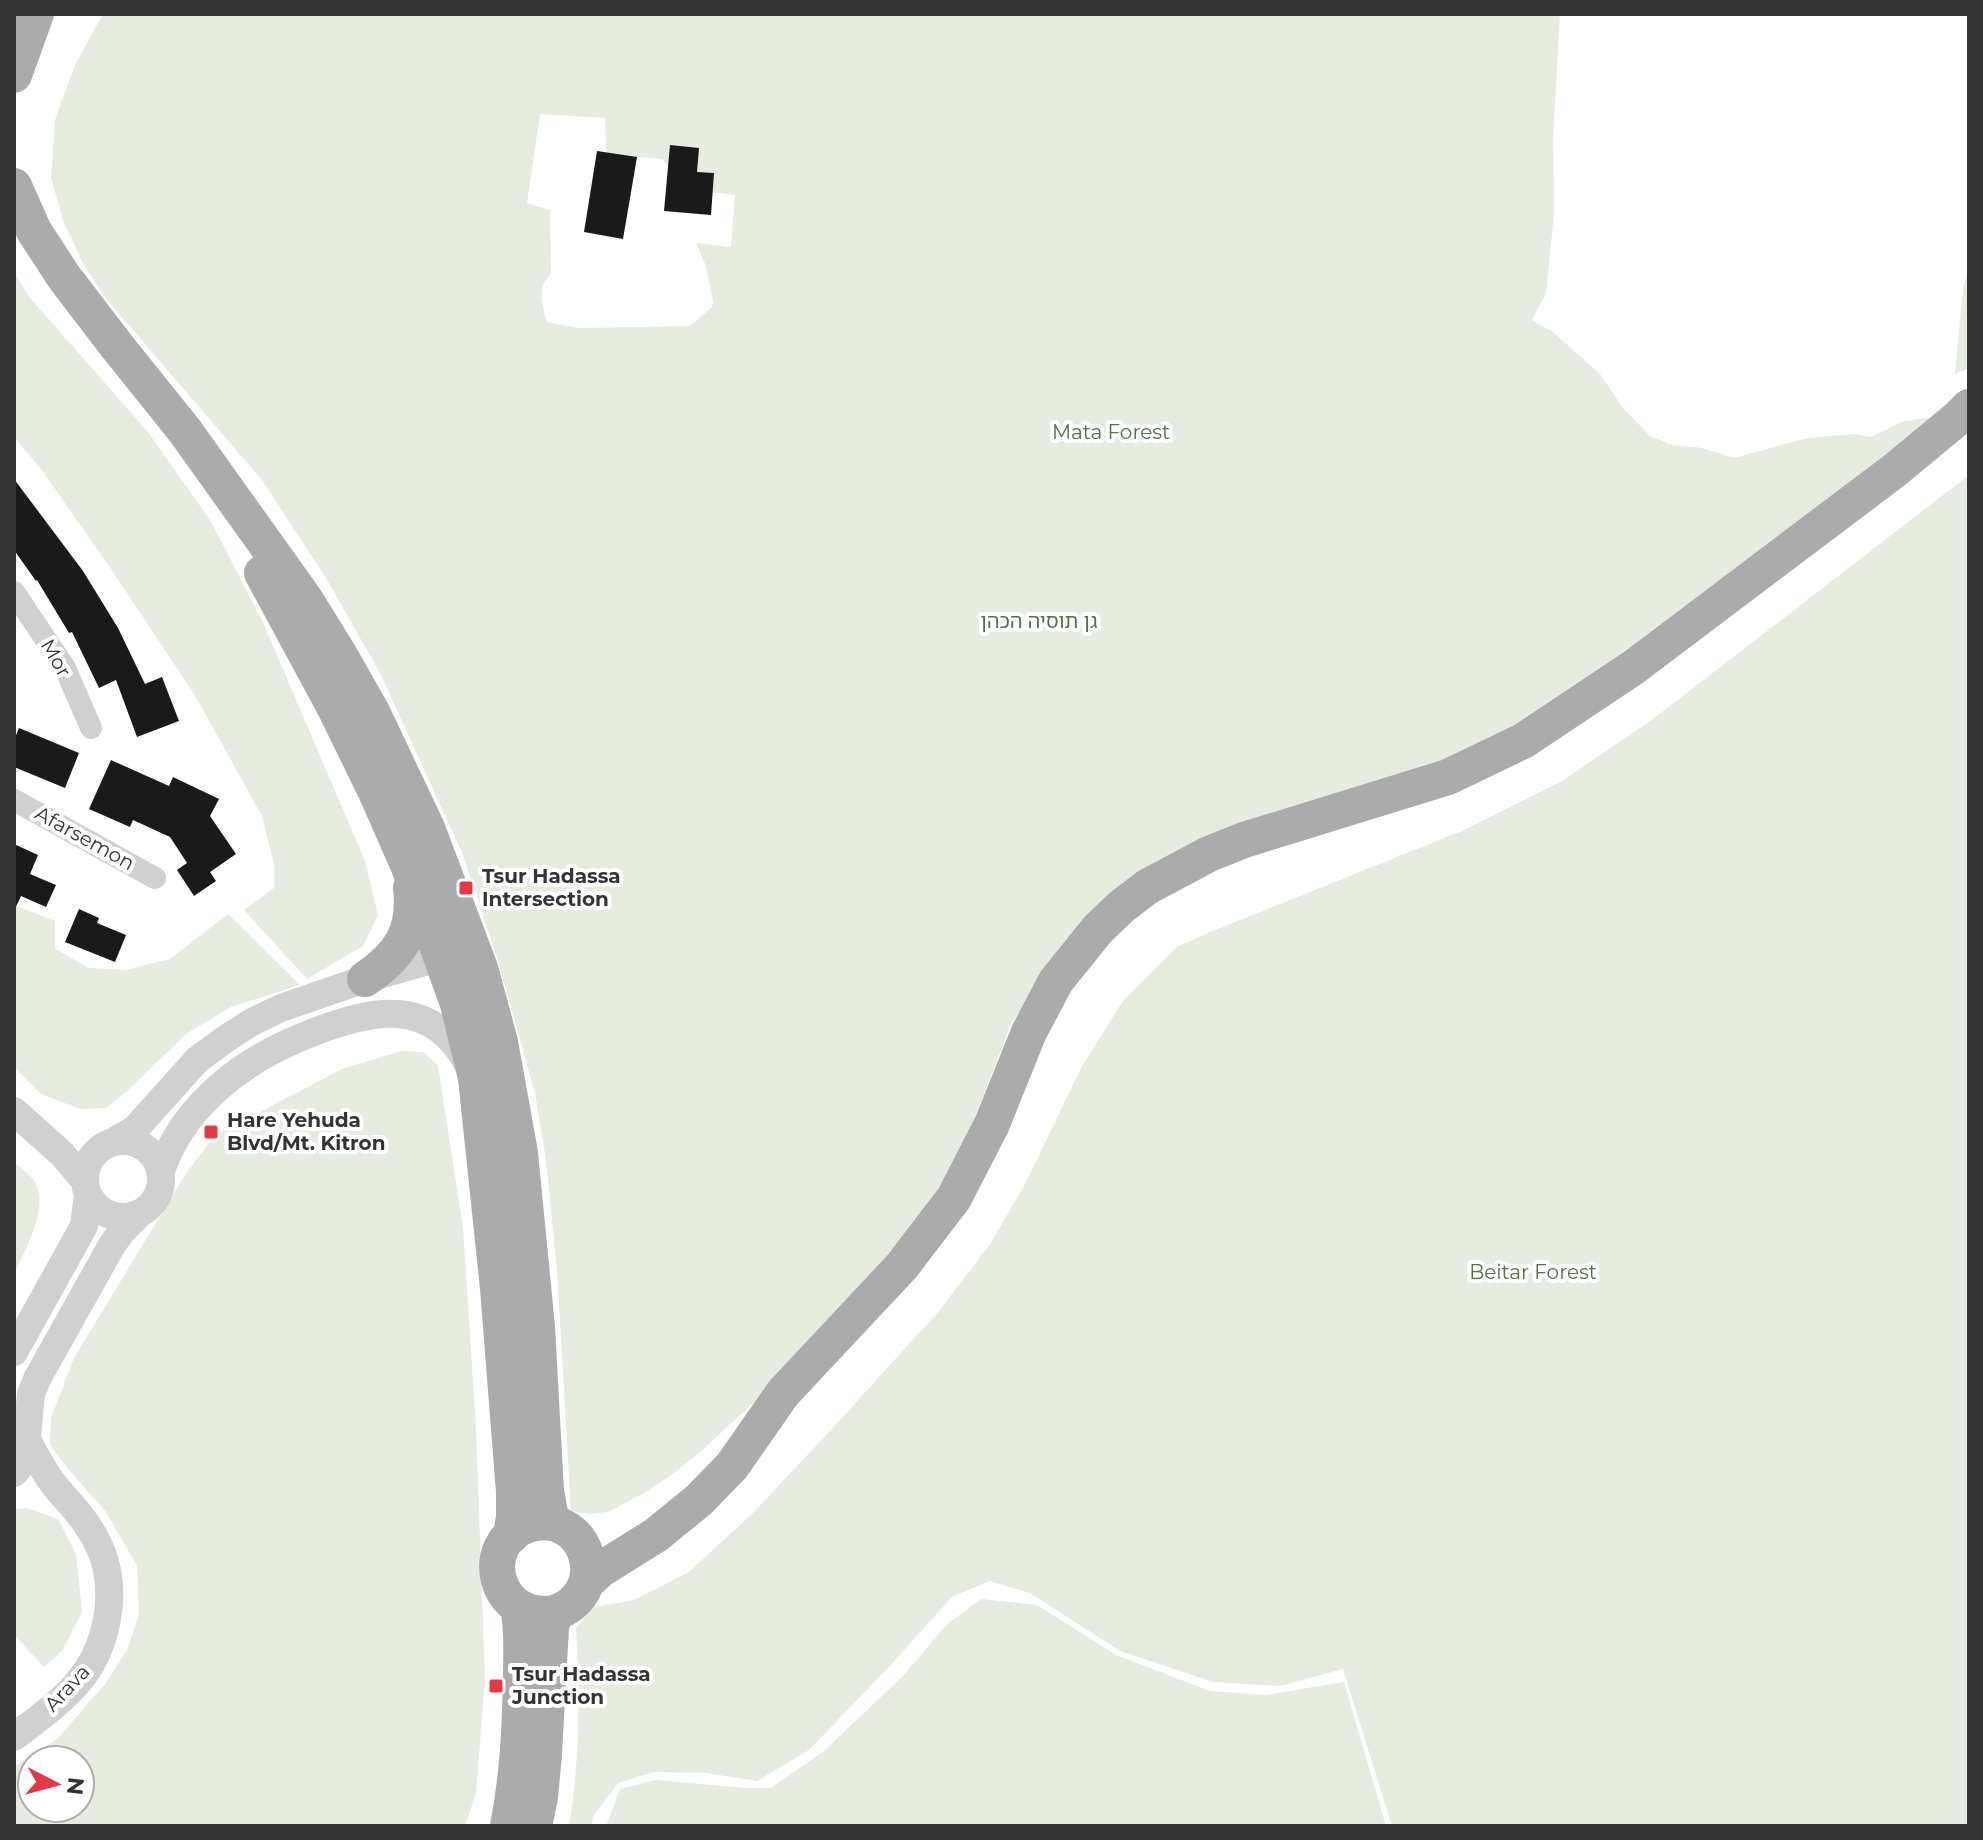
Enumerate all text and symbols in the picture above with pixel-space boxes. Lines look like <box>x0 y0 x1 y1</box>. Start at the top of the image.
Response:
park label: Mata Forest <box>1052 420 1170 444</box>
park label: גן תוסיה הכהן <box>981 609 1098 633</box>
street label: Mor <box>36 635 76 681</box>
street label: Afarsemon <box>31 801 139 875</box>
place label: Tsur Hadassa Intersection <box>482 864 621 911</box>
marker: Tsur Hadassa Intersection <box>457 879 475 897</box>
place label: Hare Yehuda Blvd/Mt. Kitron <box>227 1108 385 1155</box>
marker: Hare Yehuda Blvd/Mt. Kitron <box>202 1123 220 1141</box>
park label: Beitar Forest <box>1469 1260 1597 1284</box>
street label: Arava <box>39 1660 95 1716</box>
place label: Tsur Hadassa Junction <box>511 1662 651 1709</box>
marker: Tsur Hadassa Junction <box>487 1677 505 1695</box>
north arrow <box>16 1744 96 1824</box>
text: N <box>61 1776 90 1796</box>

